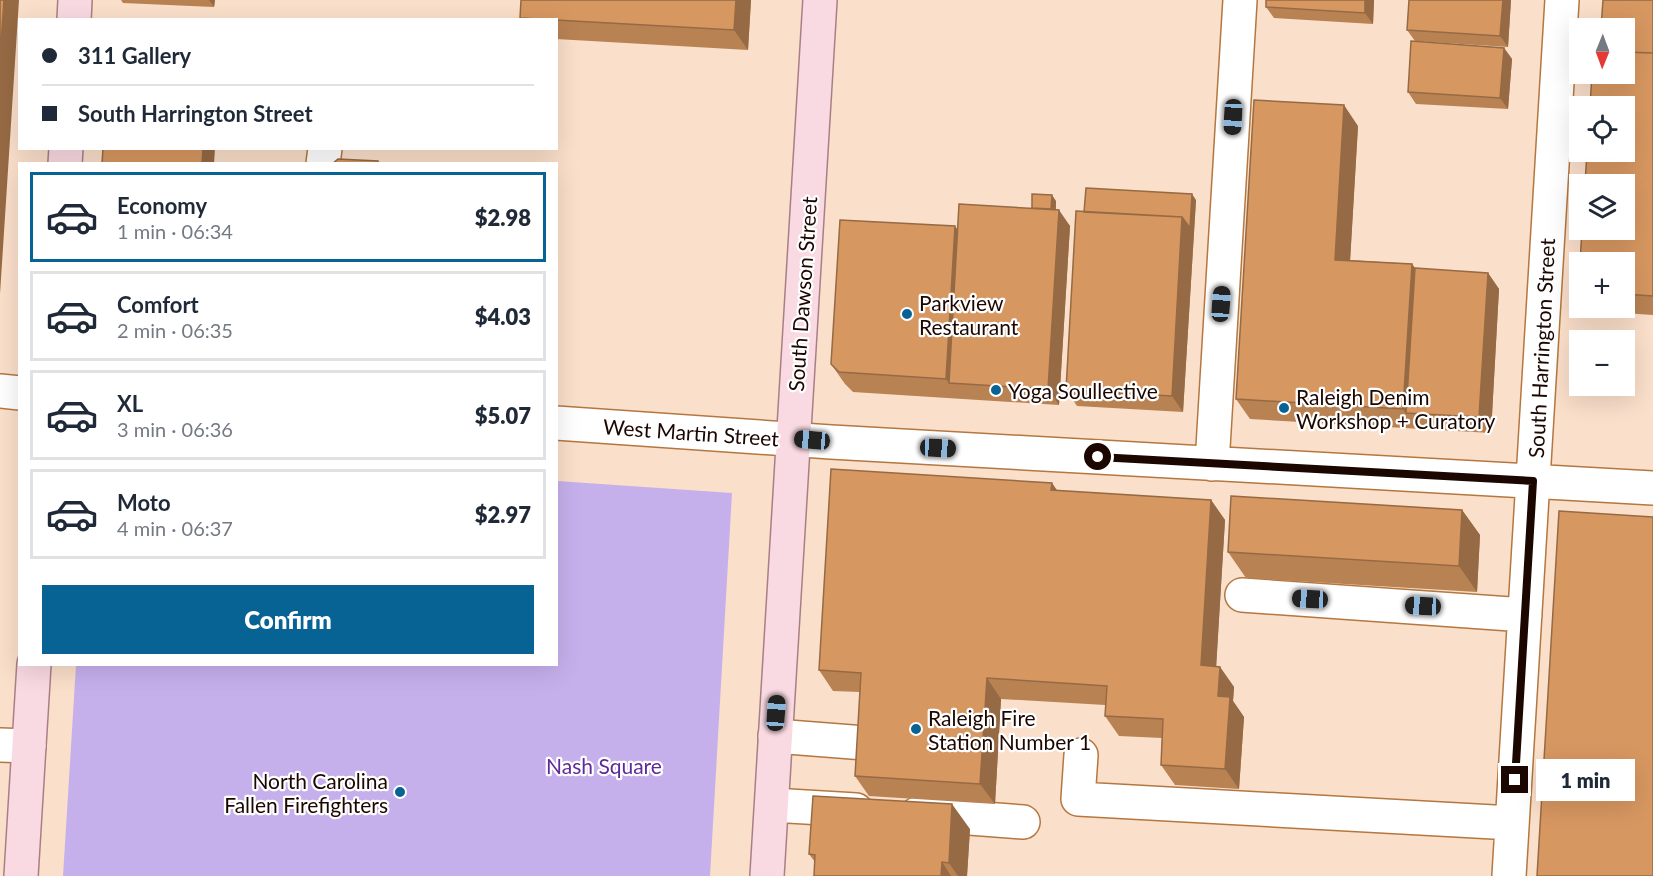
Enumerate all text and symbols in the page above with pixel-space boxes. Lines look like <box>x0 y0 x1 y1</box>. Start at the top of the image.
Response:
north arrow <box>1569 18 1635 84</box>
map controls <box>1569 18 1635 396</box>
text: 311 Gallery <box>78 42 191 69</box>
button: locate <box>1569 96 1635 162</box>
car <box>1223 99 1243 135</box>
text: South Harrington Street <box>78 100 313 127</box>
button: layers <box>1569 174 1635 240</box>
icon: car <box>45 190 99 244</box>
text: Economy <box>117 192 207 219</box>
street label: South Dawson Street <box>783 195 821 392</box>
text: $2.98 <box>475 204 531 231</box>
text: 1 min · 06:34 <box>117 219 233 243</box>
street label: South Harrington Street <box>1523 237 1559 459</box>
button: + <box>1569 252 1635 318</box>
car <box>1211 285 1231 323</box>
icon: car <box>45 289 99 343</box>
place label: Parkview Restaurant <box>919 290 1019 339</box>
text: Comfort <box>117 291 199 318</box>
text: $4.03 <box>475 303 531 330</box>
marker: Parkview Restaurant <box>900 307 914 321</box>
text: 2 min · 06:35 <box>117 318 233 342</box>
button: − <box>1569 330 1635 396</box>
place label: Yoga Soullective <box>1008 378 1158 403</box>
marker: Yoga Soullective <box>989 383 1003 397</box>
place label: Raleigh Denim Workshop + Curatory <box>1296 384 1496 433</box>
icon: car <box>45 388 99 442</box>
text: XL <box>117 390 143 417</box>
marker: Raleigh Denim Workshop + Curatory <box>1277 401 1291 415</box>
text: $5.07 <box>475 402 531 429</box>
street label: West Martin Street <box>602 413 780 451</box>
text: 3 min · 06:36 <box>117 417 233 441</box>
car <box>793 429 831 451</box>
car <box>920 438 956 458</box>
route start <box>1084 443 1111 470</box>
icon: car <box>45 487 99 541</box>
text: Moto <box>117 489 171 516</box>
text: $2.97 <box>475 501 531 528</box>
text: 4 min · 06:37 <box>117 516 233 540</box>
button: Confirm <box>42 585 534 654</box>
car <box>1292 589 1328 609</box>
car <box>1405 596 1441 616</box>
car <box>766 694 786 732</box>
place label: Raleigh Fire Station Number 1 <box>928 705 1091 754</box>
marker: Raleigh Fire Station Number 1 <box>909 722 923 736</box>
park label: Nash Square <box>546 753 662 778</box>
callout: 1 min <box>1536 759 1635 801</box>
route end <box>1501 766 1528 793</box>
place label: North Carolina Fallen Firefighters <box>224 768 388 817</box>
text: 1 min <box>1561 768 1610 792</box>
marker: North Carolina Fallen Firefighters <box>393 785 407 799</box>

